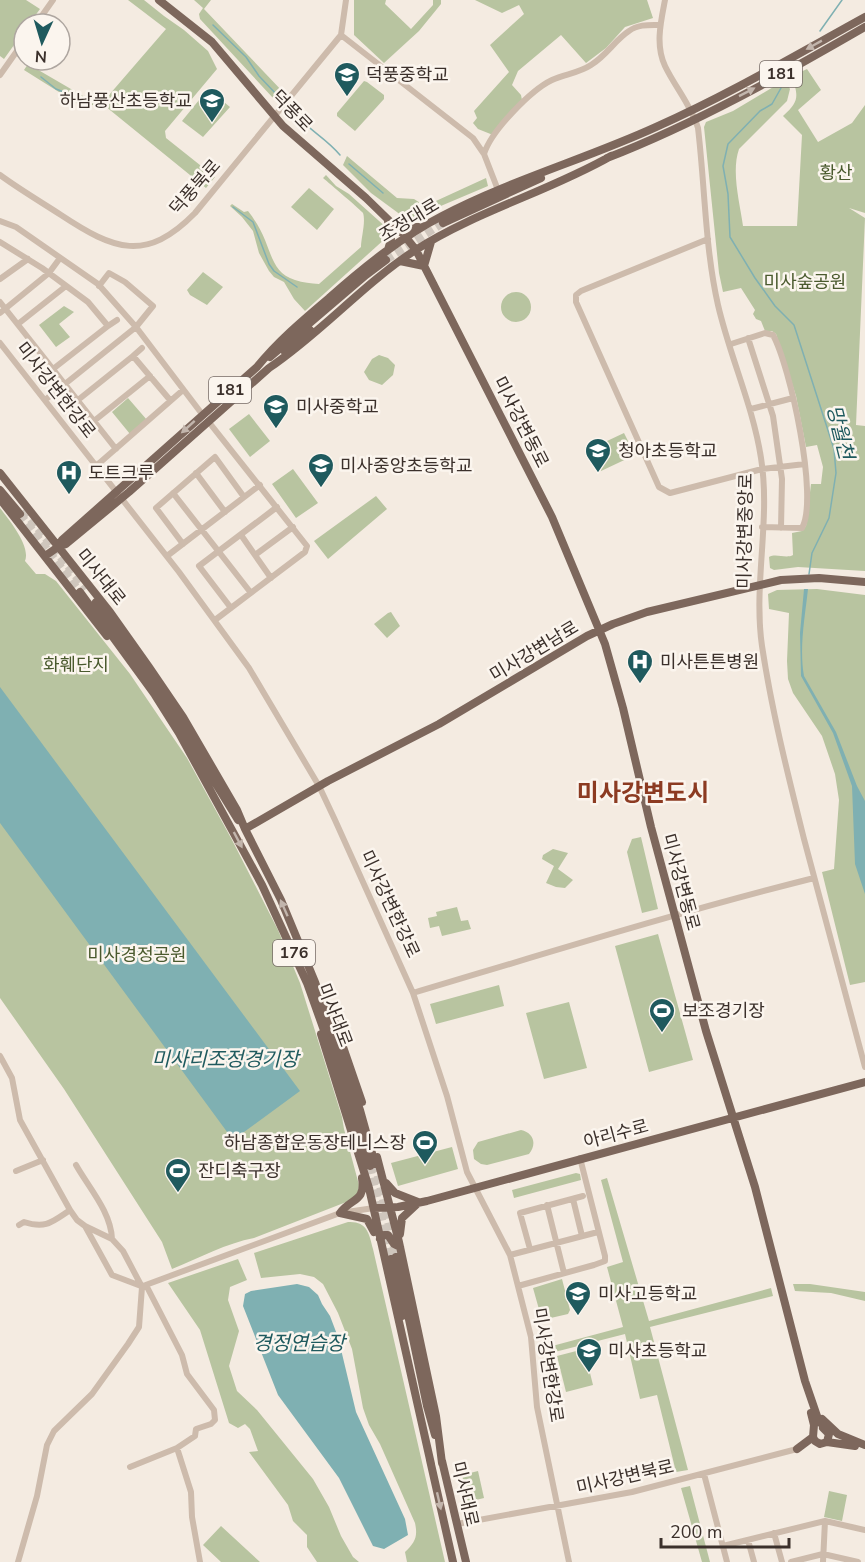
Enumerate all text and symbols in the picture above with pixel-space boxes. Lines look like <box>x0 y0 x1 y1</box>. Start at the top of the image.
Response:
north arrow <box>12 12 72 72</box>
one-way arrow <box>805 40 822 50</box>
text: N <box>34 45 48 67</box>
school or university icon: 덕풍중학교 <box>332 60 362 98</box>
road number: 181 <box>760 61 802 87</box>
place label: 덕풍중학교 <box>366 63 449 87</box>
street label: 덕풍로 <box>266 85 318 137</box>
school or university icon: 하남풍산초등학교 <box>197 86 227 124</box>
one-way arrow <box>739 87 756 97</box>
place label: 하남풍산초등학교 <box>60 89 192 113</box>
street label: 덕풍북로 <box>164 154 226 220</box>
park label: 황산 <box>819 161 853 185</box>
street label: 조정대로 <box>374 193 444 247</box>
park label: 미사숲공원 <box>764 270 846 294</box>
street label: 미사강변한강로 <box>11 337 101 443</box>
street label: 미사강변동로 <box>488 372 554 472</box>
road number: 181 <box>209 377 251 403</box>
school or university icon: 미사중학교 <box>261 392 291 430</box>
place label: 미사중학교 <box>296 395 379 419</box>
water label: 망월천 <box>820 402 860 465</box>
one-way arrow <box>181 420 196 433</box>
school or university icon: 청아초등학교 <box>583 436 613 474</box>
place label: 청아초등학교 <box>618 439 717 463</box>
school or university icon: 미사중앙초등학교 <box>306 451 336 489</box>
place label: 미사중앙초등학교 <box>340 454 472 478</box>
hospital icon: 도트크루 <box>54 458 84 496</box>
place label: 도트크루 <box>88 461 154 485</box>
street label: 미사강변중앙로 <box>732 473 758 589</box>
street label: 미사대로 <box>71 544 131 610</box>
street label: 미사강변남로 <box>485 615 583 687</box>
hospital icon: 미사튼튼병원 <box>625 647 655 685</box>
place label: 미사튼튼병원 <box>660 650 759 674</box>
park label: 화훼단지 <box>43 653 109 677</box>
district label: 미사강변도시 <box>577 777 709 809</box>
street label: 미사강변동로 <box>657 831 705 933</box>
one-way arrow <box>233 832 243 849</box>
street label: 미사강변한강로 <box>355 846 425 962</box>
one-way arrow <box>280 900 289 917</box>
road number: 176 <box>273 940 315 966</box>
park label: 미사경정공원 <box>87 943 187 967</box>
street label: 미사대로 <box>312 980 358 1050</box>
sports icon: 보조경기장 <box>647 996 677 1034</box>
place label: 보조경기장 <box>682 999 765 1023</box>
water label: 미사리조정경기장 <box>151 1046 301 1073</box>
street label: 아리수로 <box>581 1114 651 1154</box>
sports icon: 하남종합운동장테니스장 <box>410 1128 440 1166</box>
place label: 하남종합운동장테니스장 <box>224 1131 406 1155</box>
sports icon: 잔디축구장 <box>163 1156 193 1194</box>
place label: 잔디축구장 <box>198 1159 281 1183</box>
school or university icon: 미사고등학교 <box>563 1279 593 1317</box>
place label: 미사고등학교 <box>598 1282 697 1306</box>
street label: 미사강변한강로 <box>527 1306 569 1424</box>
water label: 경정연습장 <box>253 1330 348 1357</box>
school or university icon: 미사초등학교 <box>574 1336 604 1374</box>
place label: 미사초등학교 <box>608 1339 707 1363</box>
street label: 미사강변북로 <box>574 1454 676 1500</box>
street label: 미사대로 <box>446 1459 484 1529</box>
one-way arrow <box>435 1492 445 1511</box>
scale bar <box>661 1511 788 1549</box>
text: 200 m <box>670 1520 722 1544</box>

